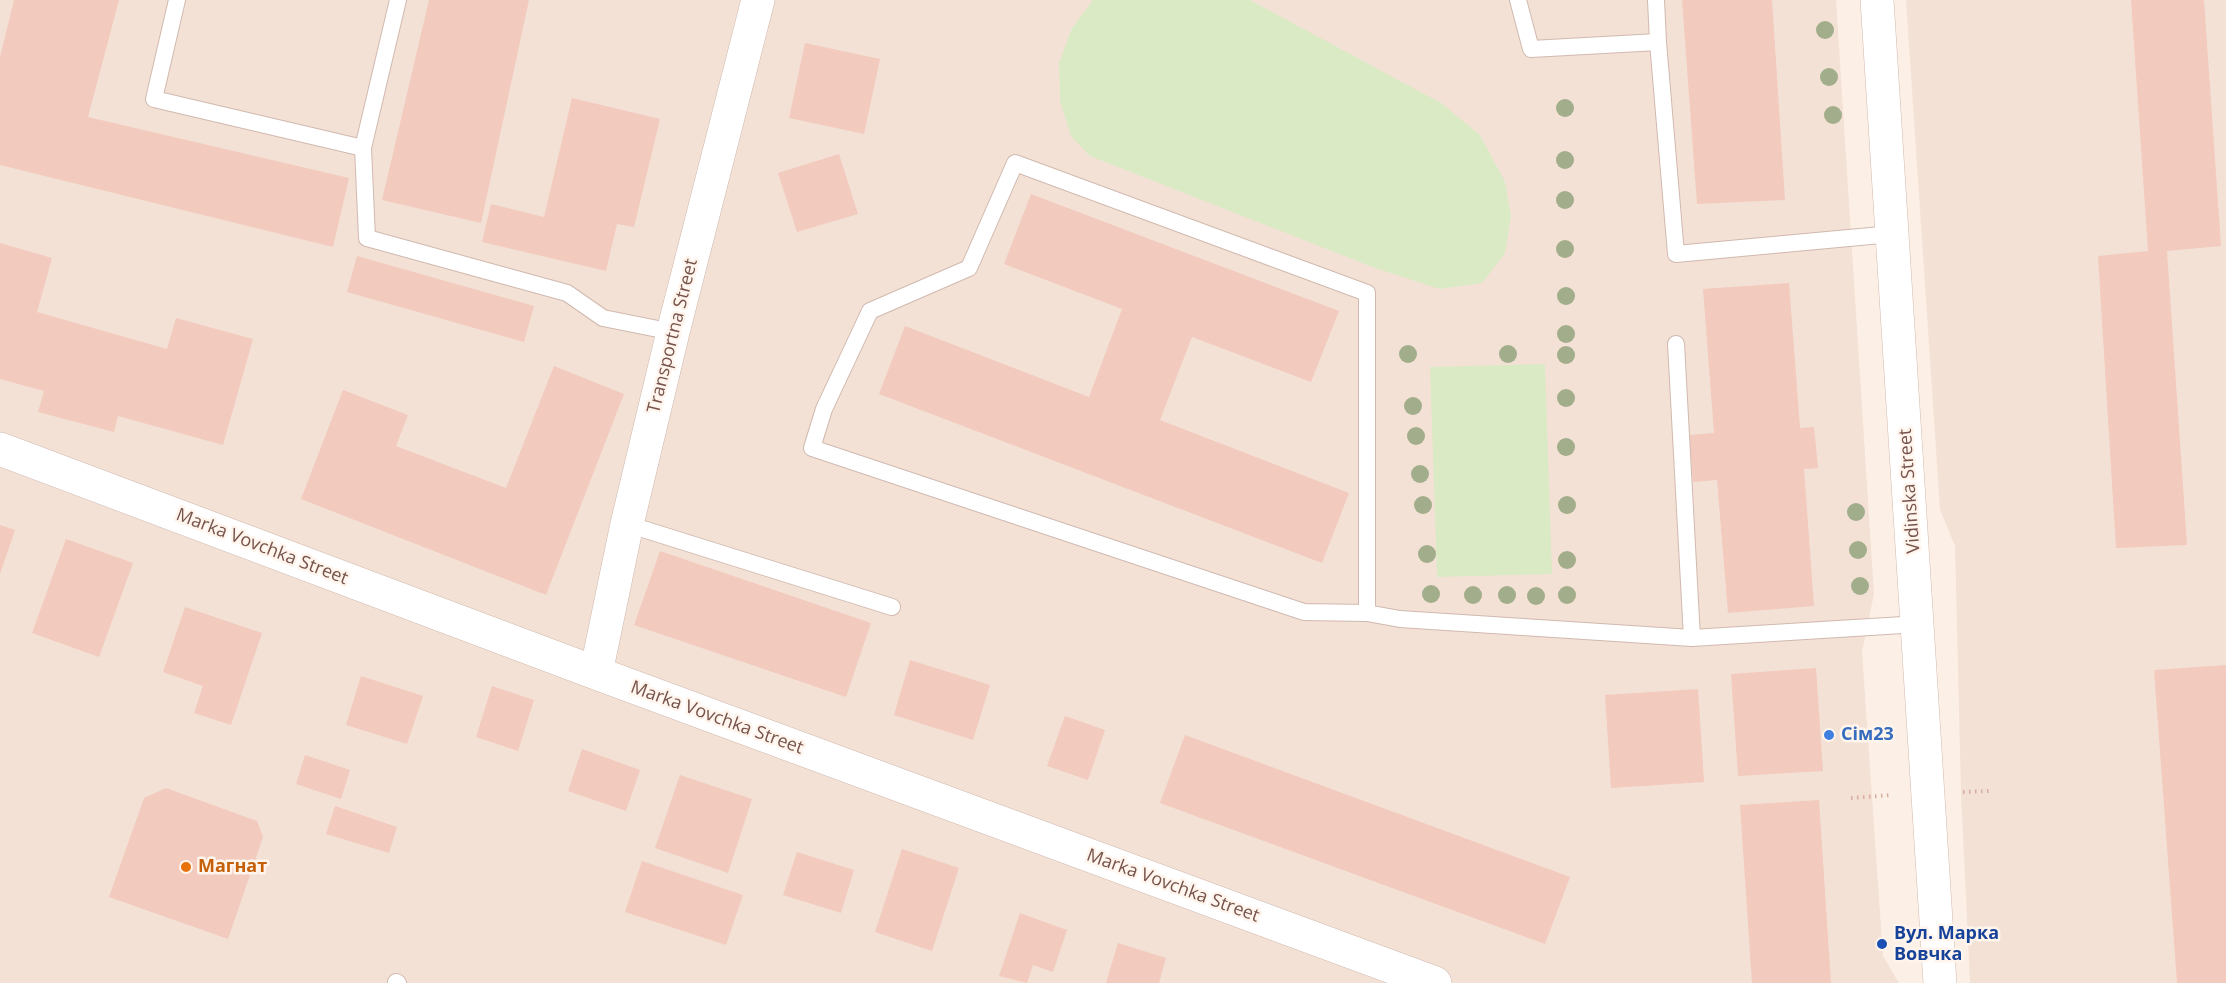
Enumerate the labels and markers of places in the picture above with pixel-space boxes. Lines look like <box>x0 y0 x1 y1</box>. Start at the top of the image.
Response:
place label: Сім23 <box>1841 724 1894 746</box>
marker: Сім23 <box>1822 728 1836 742</box>
place label: Магнат <box>198 856 267 878</box>
marker: Магнат <box>179 860 193 874</box>
place label: Вул. Марка Вовчка <box>1894 923 1999 966</box>
marker: Вул. Марка Вовчка <box>1875 937 1889 951</box>

